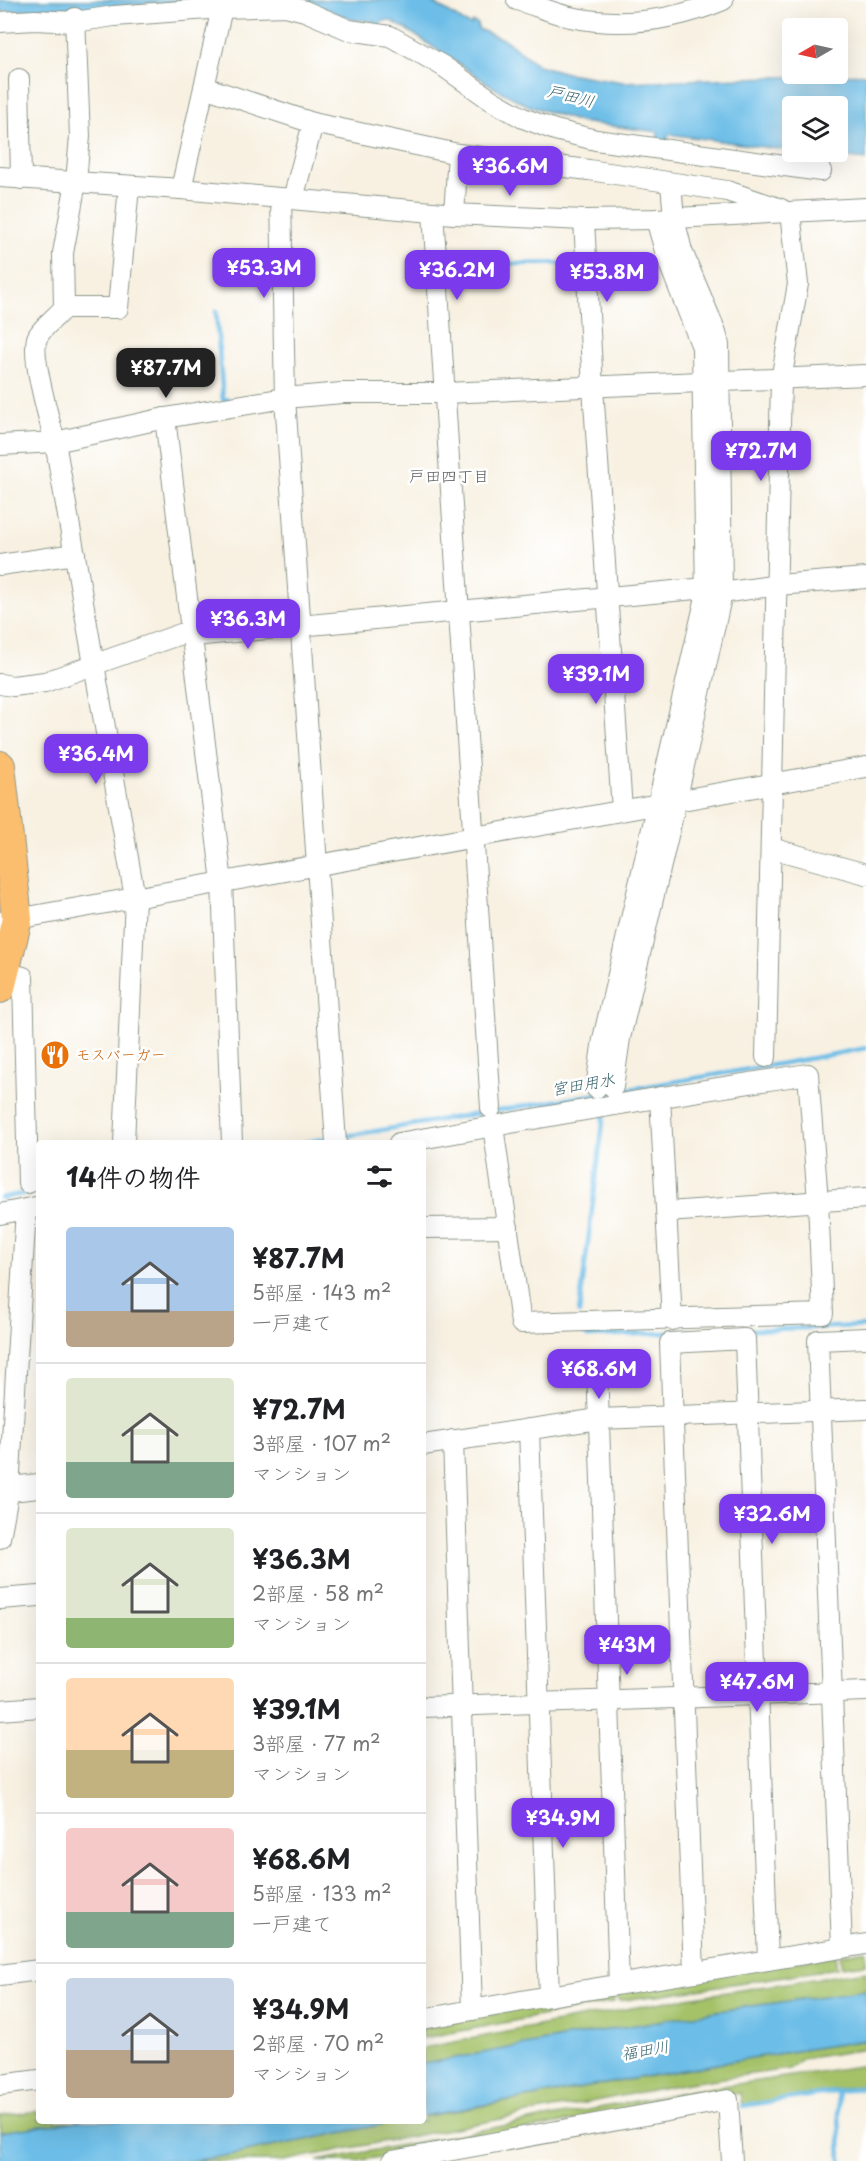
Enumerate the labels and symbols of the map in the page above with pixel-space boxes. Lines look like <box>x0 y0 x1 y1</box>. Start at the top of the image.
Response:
north arrow <box>782 18 848 84</box>
water label: 戸田川 <box>545 78 597 112</box>
pin: ¥36.6M <box>461 146 559 197</box>
pin: ¥53.3M <box>215 248 313 299</box>
pin: ¥36.2M <box>408 250 506 301</box>
pin: ¥53.8M <box>558 252 656 303</box>
pin: ¥87.7M <box>117 348 215 399</box>
pin: ¥72.7M <box>712 431 810 482</box>
district label: 戸田四丁目 <box>409 463 489 487</box>
pin: ¥36.3M <box>199 599 297 650</box>
pin: ¥39.1M <box>547 654 645 705</box>
pin: ¥36.4M <box>47 734 145 785</box>
restaurant icon: モスバーガー <box>39 1039 71 1071</box>
place label: モスバーガー <box>76 1042 166 1065</box>
water label: 宮田用水 <box>549 1066 616 1100</box>
pin: ¥68.6M <box>550 1349 648 1400</box>
pin: ¥32.6M <box>723 1494 821 1545</box>
pin: ¥43M <box>591 1625 663 1676</box>
pin: ¥47.6M <box>708 1662 806 1713</box>
pin: ¥34.9M <box>514 1798 612 1849</box>
water label: 福田川 <box>619 2033 671 2065</box>

